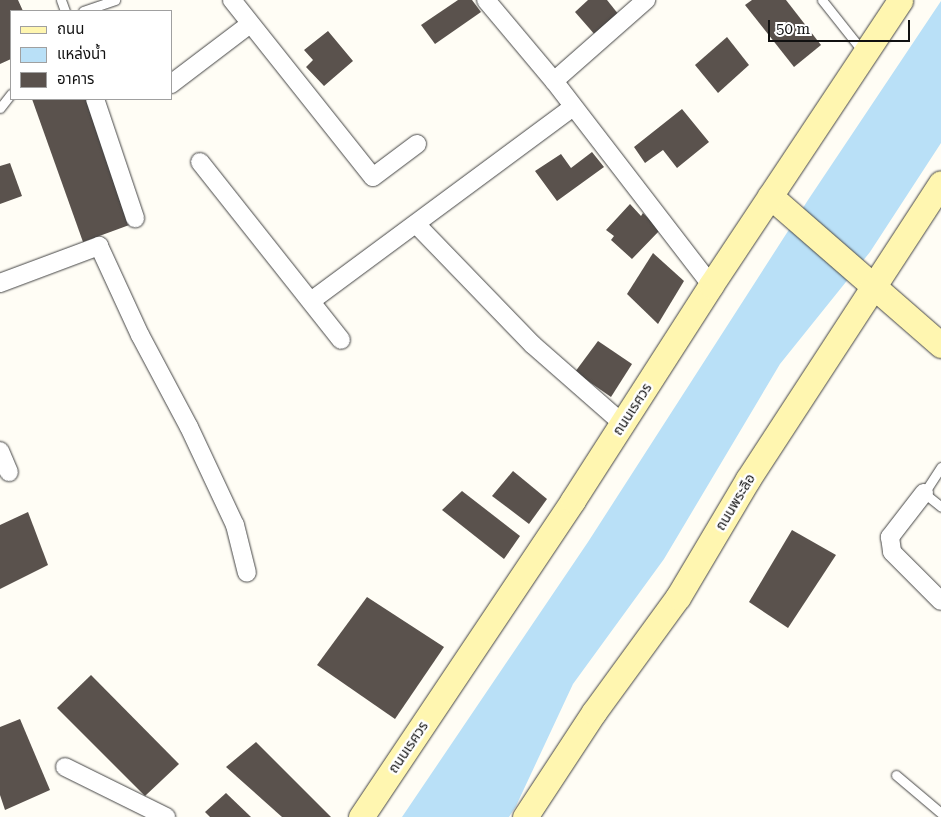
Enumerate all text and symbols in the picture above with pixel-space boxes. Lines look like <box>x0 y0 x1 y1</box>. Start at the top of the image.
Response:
legend <box>10 10 172 100</box>
scale bar <box>771 10 914 42</box>
text: ถนน <box>57 20 84 38</box>
text: 50 m <box>776 20 810 38</box>
text: แหล่งน้ำ <box>57 45 106 63</box>
text: อาคาร <box>57 70 94 88</box>
street label: ถนนเรศวร <box>609 380 655 438</box>
street label: ถนนพระลือ <box>712 471 758 533</box>
street label: ถนนเรศวร <box>385 718 431 776</box>

